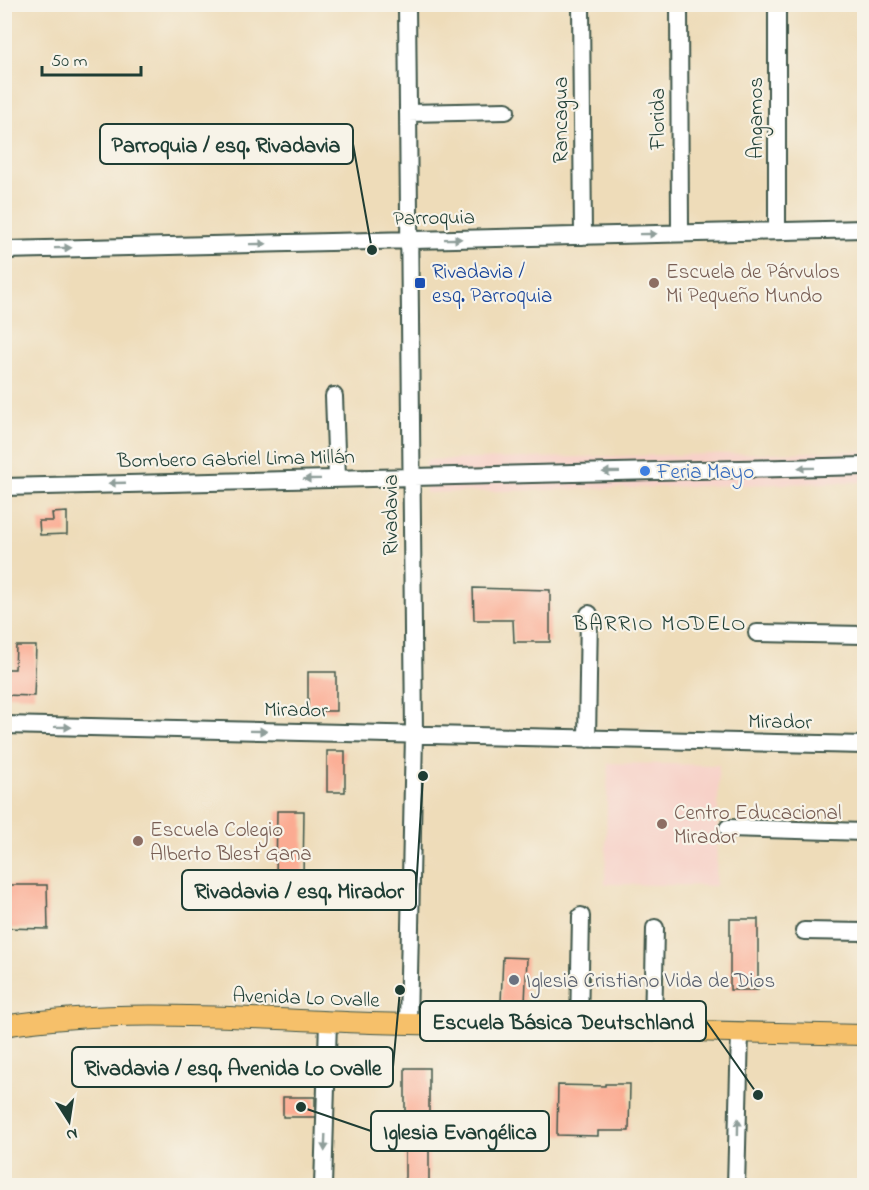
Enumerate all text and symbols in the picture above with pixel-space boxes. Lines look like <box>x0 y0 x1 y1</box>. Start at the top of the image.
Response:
scale bar <box>42 39 141 77</box>
text: 50 m <box>51 49 88 75</box>
street label: Rancagua <box>547 77 579 163</box>
street label: Angamos <box>742 77 774 159</box>
street label: Florida <box>644 88 674 151</box>
callout: Parroquia / esq. Rivadavia <box>100 124 353 164</box>
text: Parroquia / esq. Rivadavia <box>112 131 341 163</box>
street label: Parroquia <box>393 203 475 235</box>
one-way arrow <box>638 229 657 239</box>
one-way arrow <box>443 234 462 244</box>
one-way arrow <box>248 239 267 249</box>
one-way arrow <box>53 244 72 253</box>
place label: Rivadavia / esq. Parroquia <box>432 258 552 312</box>
place label: Escuela de Párvulos Mi Pequeño Mundo <box>666 258 840 312</box>
marker: Rivadavia / esq. Parroquia <box>413 276 427 290</box>
marker: Escuela de Párvulos Mi Pequeño Mundo <box>647 276 661 290</box>
street label: Bombero Gabriel Lima Millán <box>116 443 355 477</box>
place label: Feria Mayo <box>656 458 754 490</box>
one-way arrow <box>797 463 816 472</box>
marker: Feria Mayo <box>638 464 652 478</box>
one-way arrow <box>602 467 621 477</box>
one-way arrow <box>302 474 321 484</box>
street label: Rivadavia <box>377 474 407 556</box>
one-way arrow <box>107 479 126 488</box>
district label: BARRIO MODELO <box>572 609 747 641</box>
street label: Mirador <box>264 695 329 727</box>
street label: Mirador <box>748 707 813 739</box>
one-way arrow <box>53 722 72 731</box>
one-way arrow <box>248 726 267 736</box>
place label: Centro Educacional Mirador <box>674 799 841 853</box>
place label: Escuela Colegio Alberto Blest Gana <box>150 816 312 870</box>
marker: Centro Educacional Mirador <box>655 817 669 831</box>
marker: Escuela Colegio Alberto Blest Gana <box>131 834 145 848</box>
callout: Rivadavia / esq. Mirador <box>182 870 416 910</box>
text: Rivadavia / esq. Mirador <box>194 877 405 909</box>
place label: Iglesia Cristiano Vida de Dios <box>526 967 775 999</box>
marker: Iglesia Cristiano Vida de Dios <box>507 973 521 987</box>
street label: Avenida Lo Ovalle <box>232 981 381 1017</box>
callout: Escuela Básica Deutschland <box>420 1001 706 1041</box>
text: Escuela Básica Deutschland <box>432 1008 695 1040</box>
callout: Rivadavia / esq. Avenida Lo Ovalle <box>72 1047 393 1087</box>
text: Rivadavia / esq. Avenida Lo Ovalle <box>84 1054 383 1086</box>
north arrow <box>39 1091 99 1151</box>
callout: Iglesia Evangélica <box>371 1111 549 1151</box>
text: Iglesia Evangélica <box>383 1118 537 1151</box>
one-way arrow <box>733 1118 743 1137</box>
text: N <box>64 1121 79 1147</box>
one-way arrow <box>320 1133 329 1152</box>

